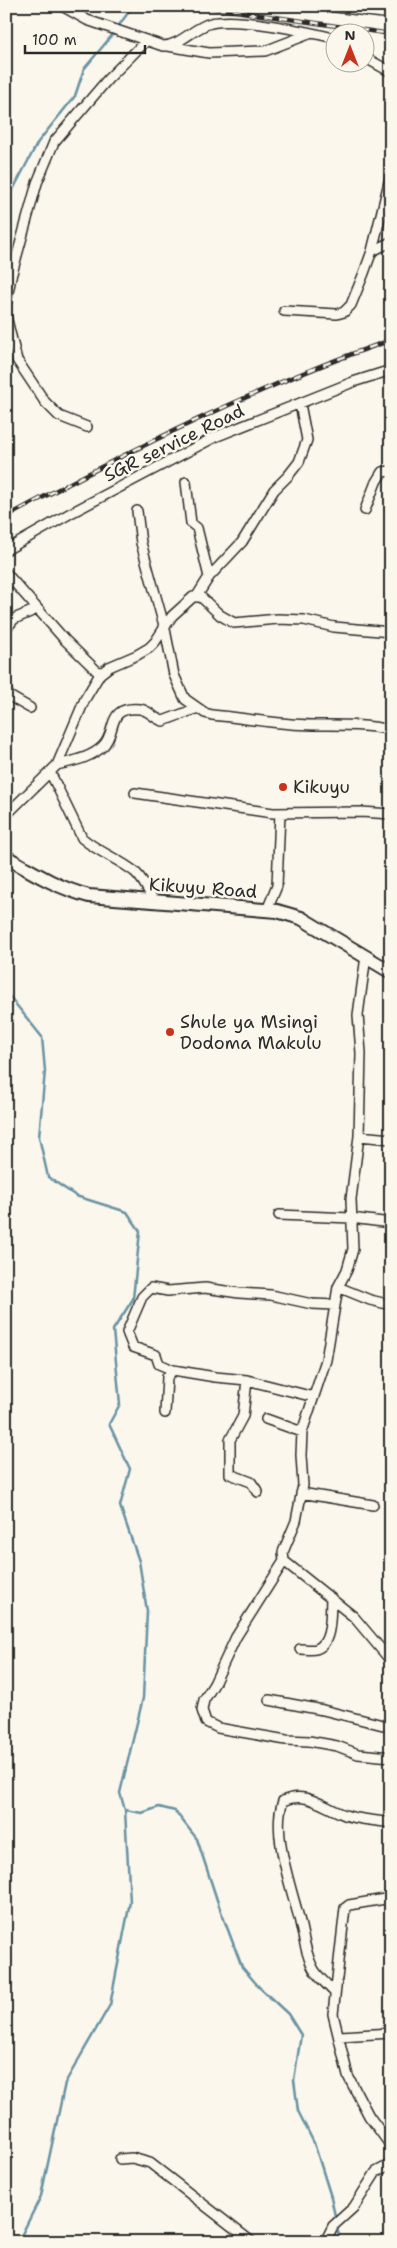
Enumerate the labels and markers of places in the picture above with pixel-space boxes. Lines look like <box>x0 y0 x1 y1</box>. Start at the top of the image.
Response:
place label: Kikuyu <box>293 775 350 799</box>
marker: Kikuyu <box>277 781 289 793</box>
place label: Shule ya Msingi Dodoma Makulu <box>180 1010 322 1055</box>
marker: Shule ya Msingi Dodoma Makulu <box>164 1026 176 1038</box>

